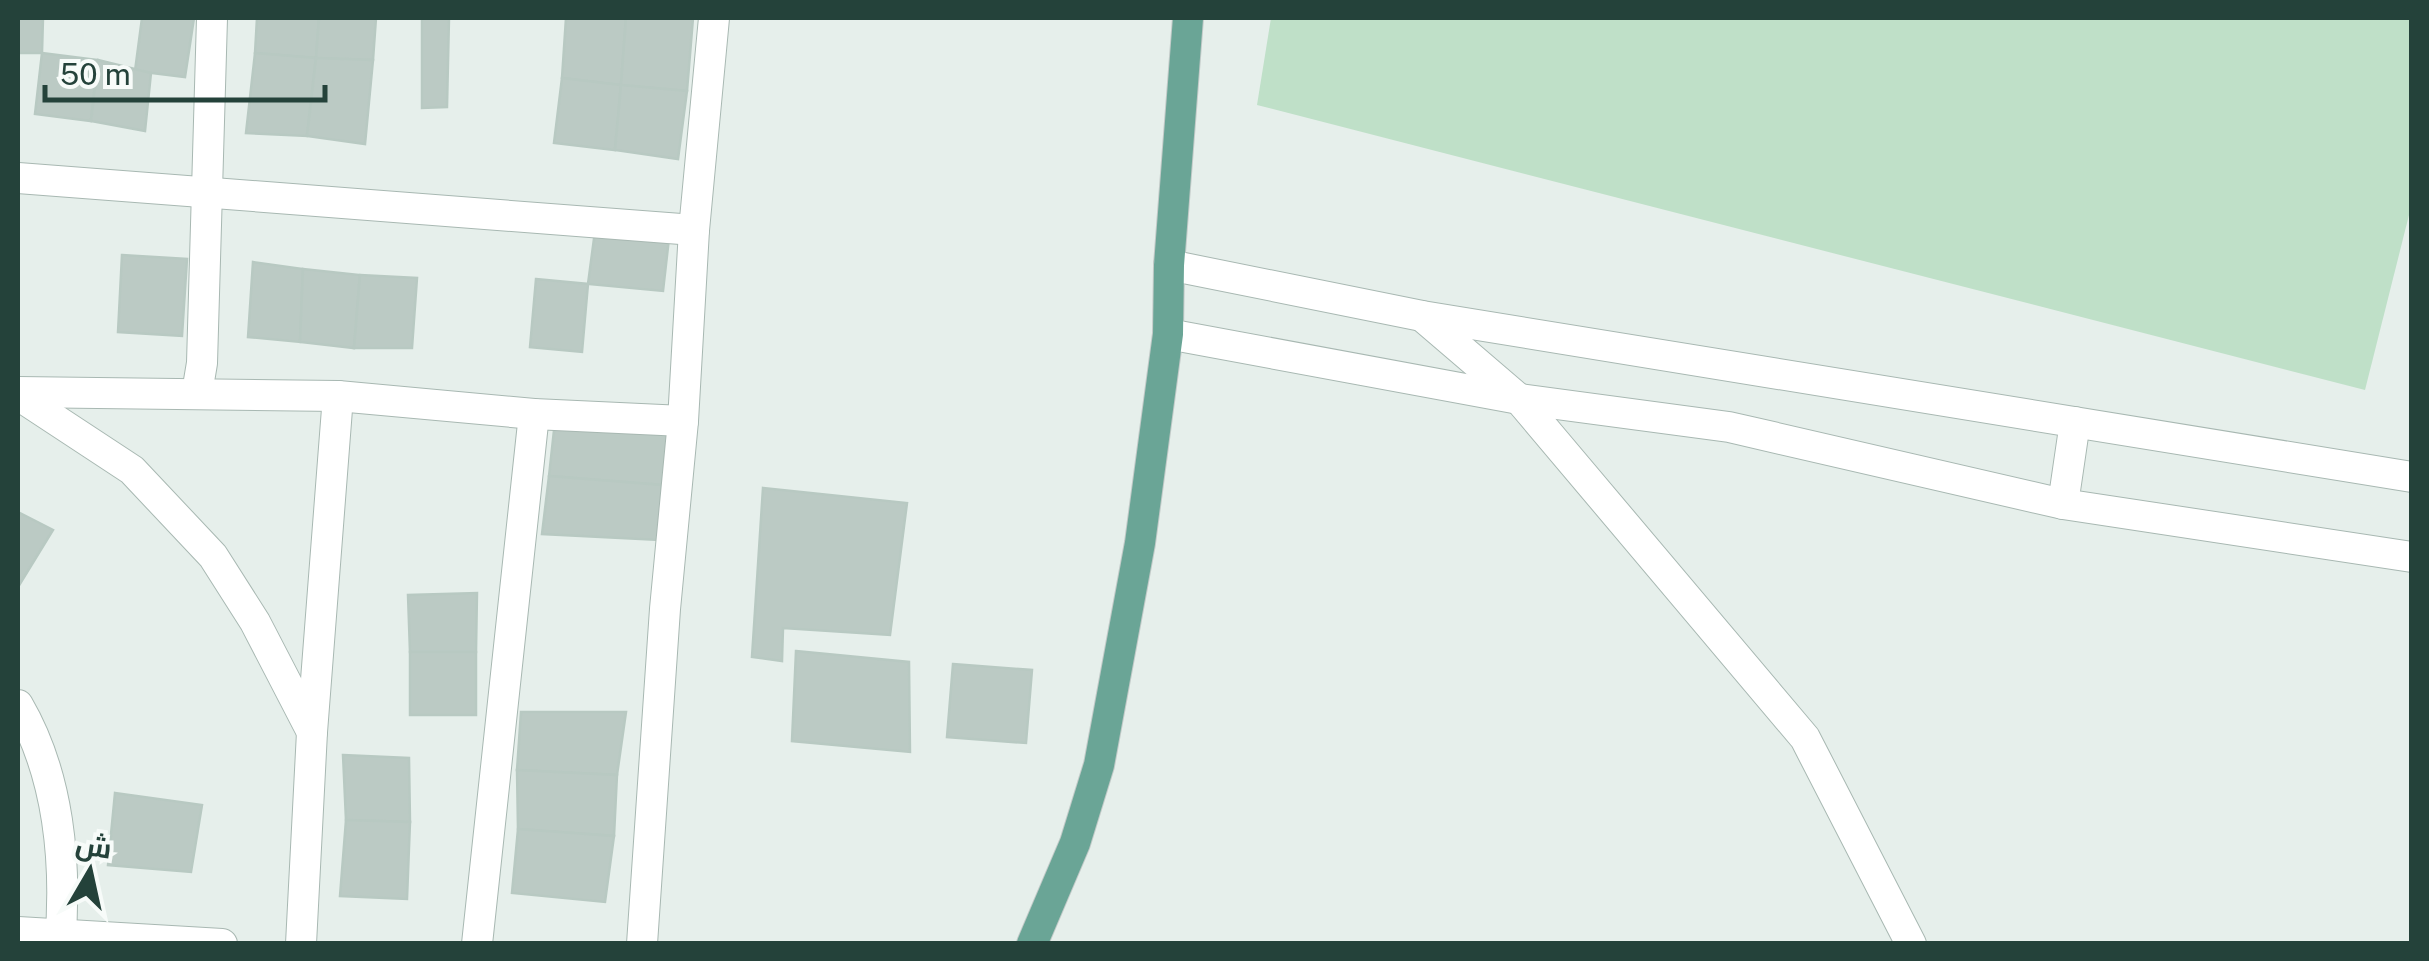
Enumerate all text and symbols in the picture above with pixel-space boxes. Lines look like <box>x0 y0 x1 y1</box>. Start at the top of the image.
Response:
scale bar <box>45 40 325 102</box>
text: 50 m <box>60 56 131 92</box>
north arrow <box>40 821 140 921</box>
text: ش <box>74 827 114 866</box>

